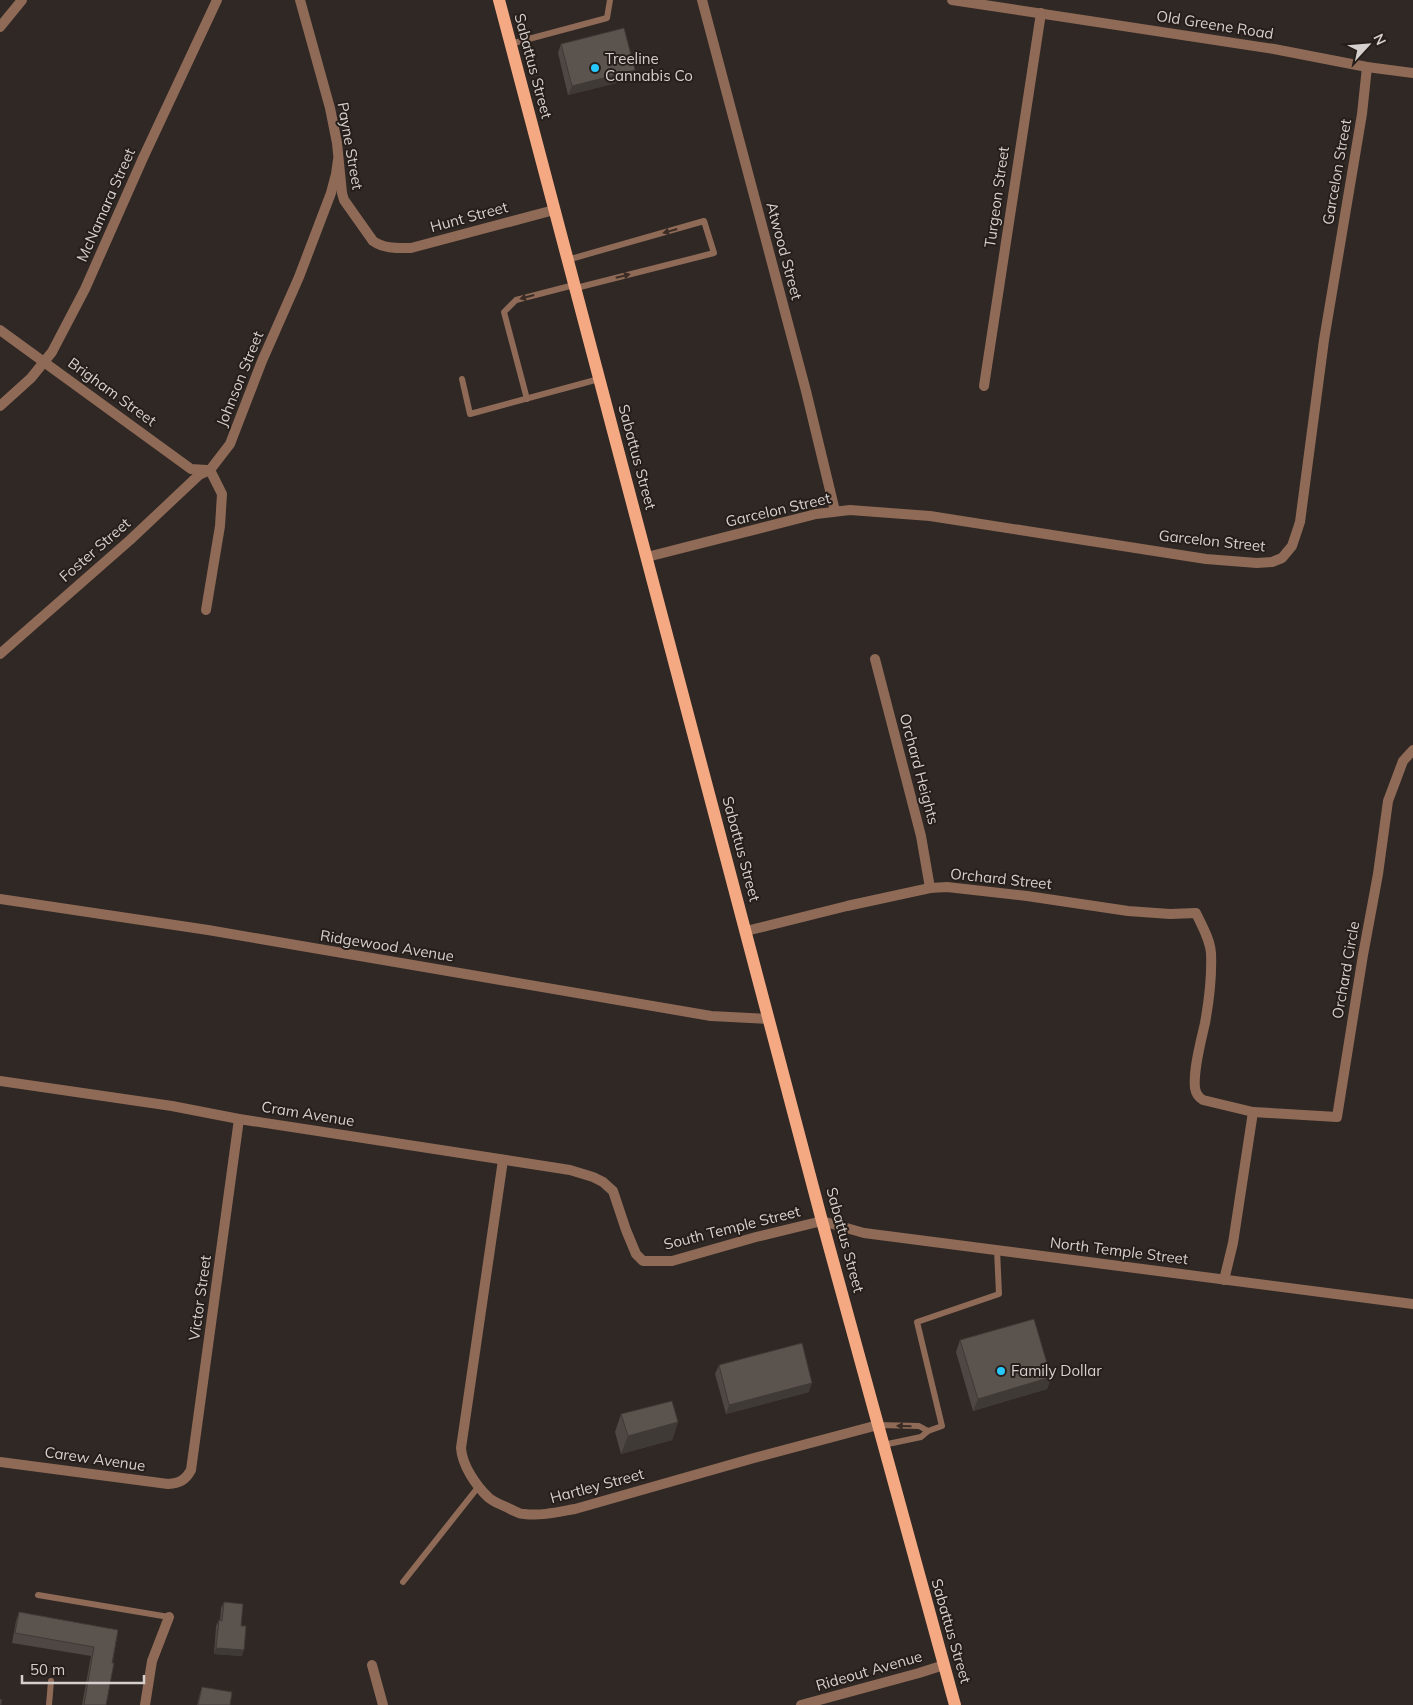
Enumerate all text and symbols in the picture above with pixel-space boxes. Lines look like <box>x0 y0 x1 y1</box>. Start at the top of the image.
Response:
street label: Old Greene Road <box>1155 6 1275 43</box>
street label: Sabattus Street <box>510 11 557 121</box>
north arrow <box>1343 20 1393 70</box>
text: N <box>1369 31 1390 48</box>
place label: Treeline Cannabis Co <box>605 49 693 85</box>
marker: Treeline Cannabis Co <box>589 62 601 74</box>
street label: Payne Street <box>333 101 368 191</box>
street label: Garcelon Street <box>1318 118 1355 226</box>
street label: McNamara Street <box>72 145 139 265</box>
street label: Turgeon Street <box>980 145 1013 249</box>
street label: Hunt Street <box>428 197 510 236</box>
street label: Atwood Street <box>762 200 807 302</box>
one-way arrow <box>663 227 678 235</box>
one-way arrow <box>615 272 630 280</box>
one-way arrow <box>520 294 535 302</box>
street label: Johnson Street <box>212 328 267 429</box>
street label: Brigham Street <box>64 353 160 430</box>
street label: Sabattus Street <box>614 402 661 512</box>
street label: Garcelon Street <box>724 488 832 531</box>
street label: Foster Street <box>55 513 134 586</box>
street label: Garcelon Street <box>1158 525 1266 556</box>
street label: Orchard Heights <box>896 711 943 826</box>
street label: Sabattus Street <box>718 794 765 904</box>
street label: Orchard Street <box>949 864 1053 893</box>
street label: Orchard Circle <box>1328 920 1363 1020</box>
street label: Ridgewood Avenue <box>319 926 455 965</box>
street label: Cram Avenue <box>260 1097 356 1130</box>
street label: Sabattus Street <box>822 1185 869 1295</box>
street label: South Temple Street <box>662 1201 802 1254</box>
street label: North Temple Street <box>1049 1233 1189 1268</box>
street label: Victor Street <box>184 1254 215 1342</box>
place label: Family Dollar <box>1011 1361 1102 1380</box>
marker: Family Dollar <box>995 1365 1007 1377</box>
one-way arrow <box>895 1421 911 1429</box>
street label: Carew Avenue <box>43 1442 147 1475</box>
street label: Hartley Street <box>548 1464 646 1507</box>
street label: Sabattus Street <box>927 1576 976 1685</box>
street label: Rideout Avenue <box>813 1646 924 1695</box>
scale bar <box>22 1652 145 1684</box>
text: 50 m <box>30 1660 65 1679</box>

